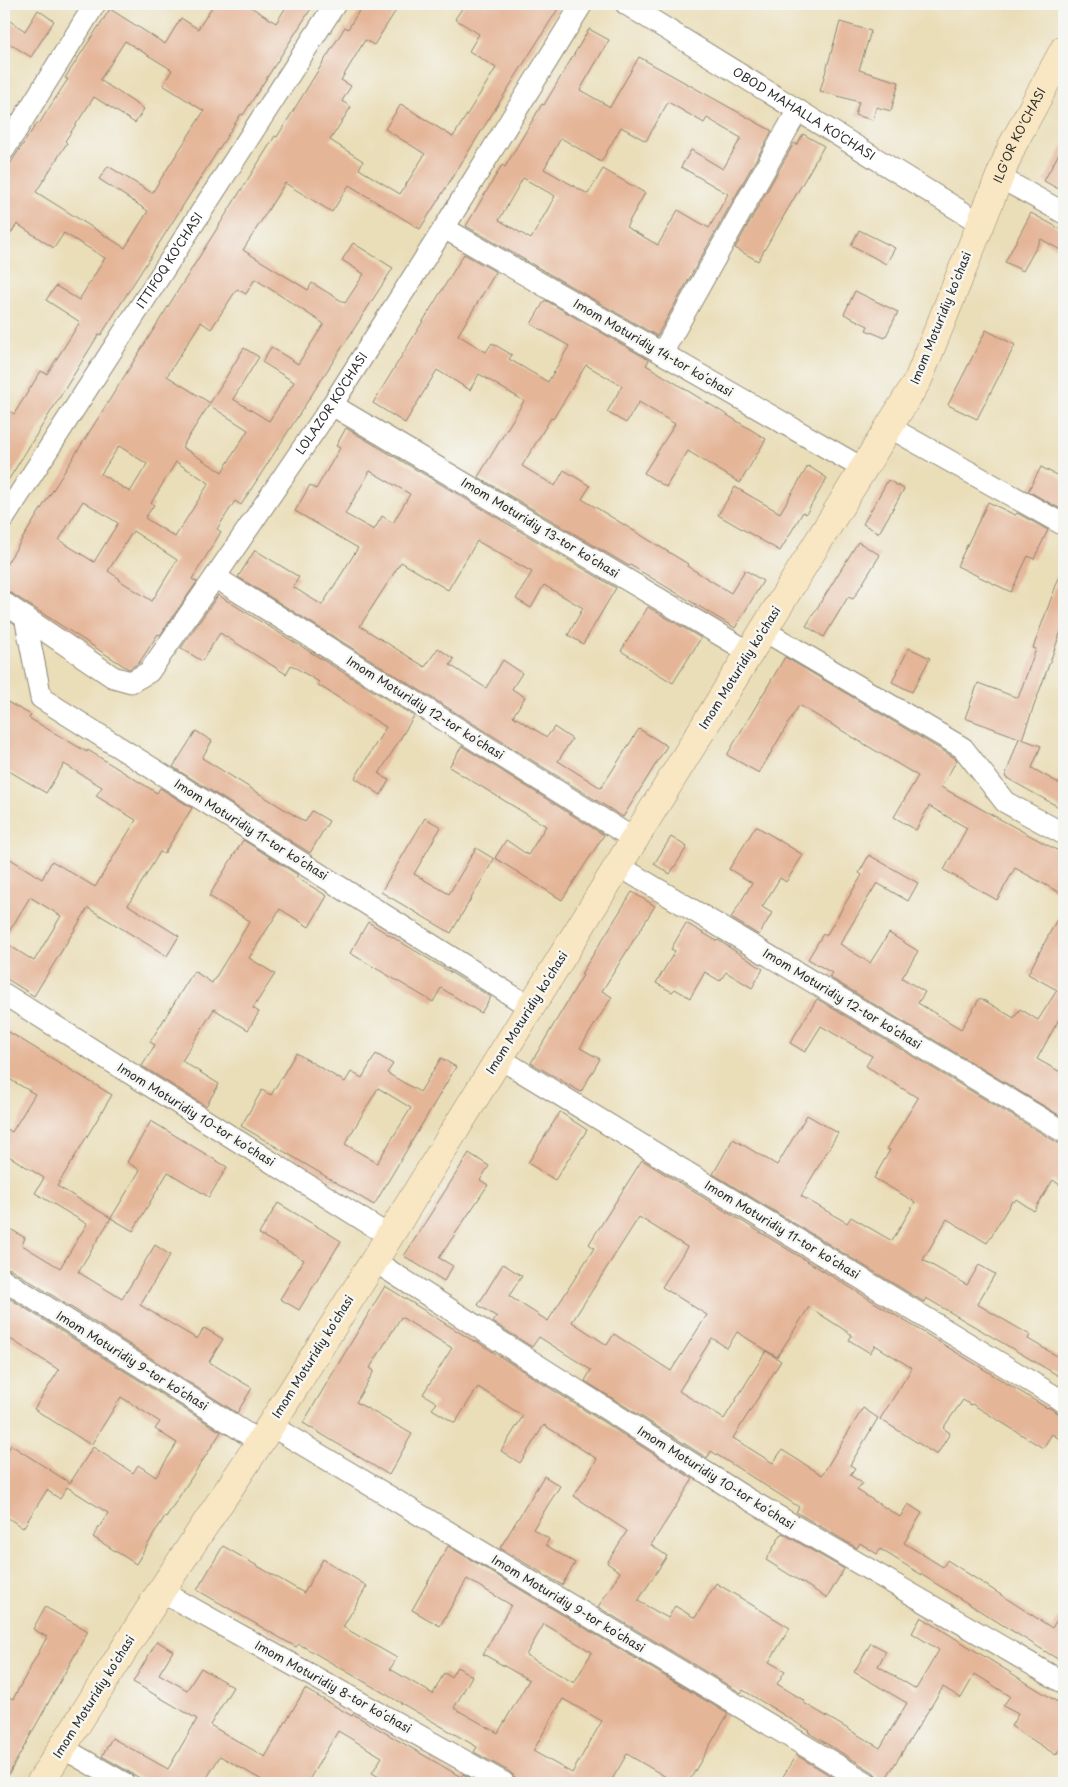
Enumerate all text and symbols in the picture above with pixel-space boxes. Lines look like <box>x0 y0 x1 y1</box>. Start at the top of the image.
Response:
street label: OBOD MAHALLA KO‘CHASI <box>730 62 879 164</box>
street label: ILG'OR KO'CHASI <box>988 84 1050 186</box>
street label: ITTIFOQ KO‘CHASI <box>131 209 206 312</box>
street label: Imom Moturidiy koʻchasi <box>905 248 975 387</box>
street label: Imom Moturidiy 14-tor koʻchasi <box>570 294 737 400</box>
street label: LOLAZOR KO‘CHASI <box>291 348 371 458</box>
street label: Imom Moturidiy 13-tor koʻchasi <box>458 473 623 582</box>
street label: Imom Moturidiy koʻchasi <box>694 602 784 732</box>
street label: Imom Moturidiy 12-tor koʻchasi <box>343 651 508 763</box>
street label: Imom Moturidiy 11-tor koʻchasi <box>171 774 332 884</box>
street label: Imom Moturidiy 12-tor koʻchasi <box>760 943 925 1053</box>
street label: Imom Moturidiy koʻchasi <box>481 947 571 1077</box>
street label: Imom Moturidiy 10-tor koʻchasi <box>114 1058 279 1170</box>
street label: Imom Moturidiy 11-tor koʻchasi <box>701 1175 864 1283</box>
street label: Imom Moturidiy koʻchasi <box>267 1291 357 1421</box>
street label: Imom Moturidiy 9-tor koʻchasi <box>53 1306 212 1414</box>
street label: Imom Moturidiy 10-tor koʻchasi <box>634 1421 799 1533</box>
street label: Imom Moturidiy 9-tor koʻchasi <box>488 1550 649 1656</box>
street label: Imom Moturidiy koʻchasi <box>48 1631 138 1761</box>
street label: Imom Moturidiy 8-tor koʻchasi <box>252 1635 415 1737</box>

